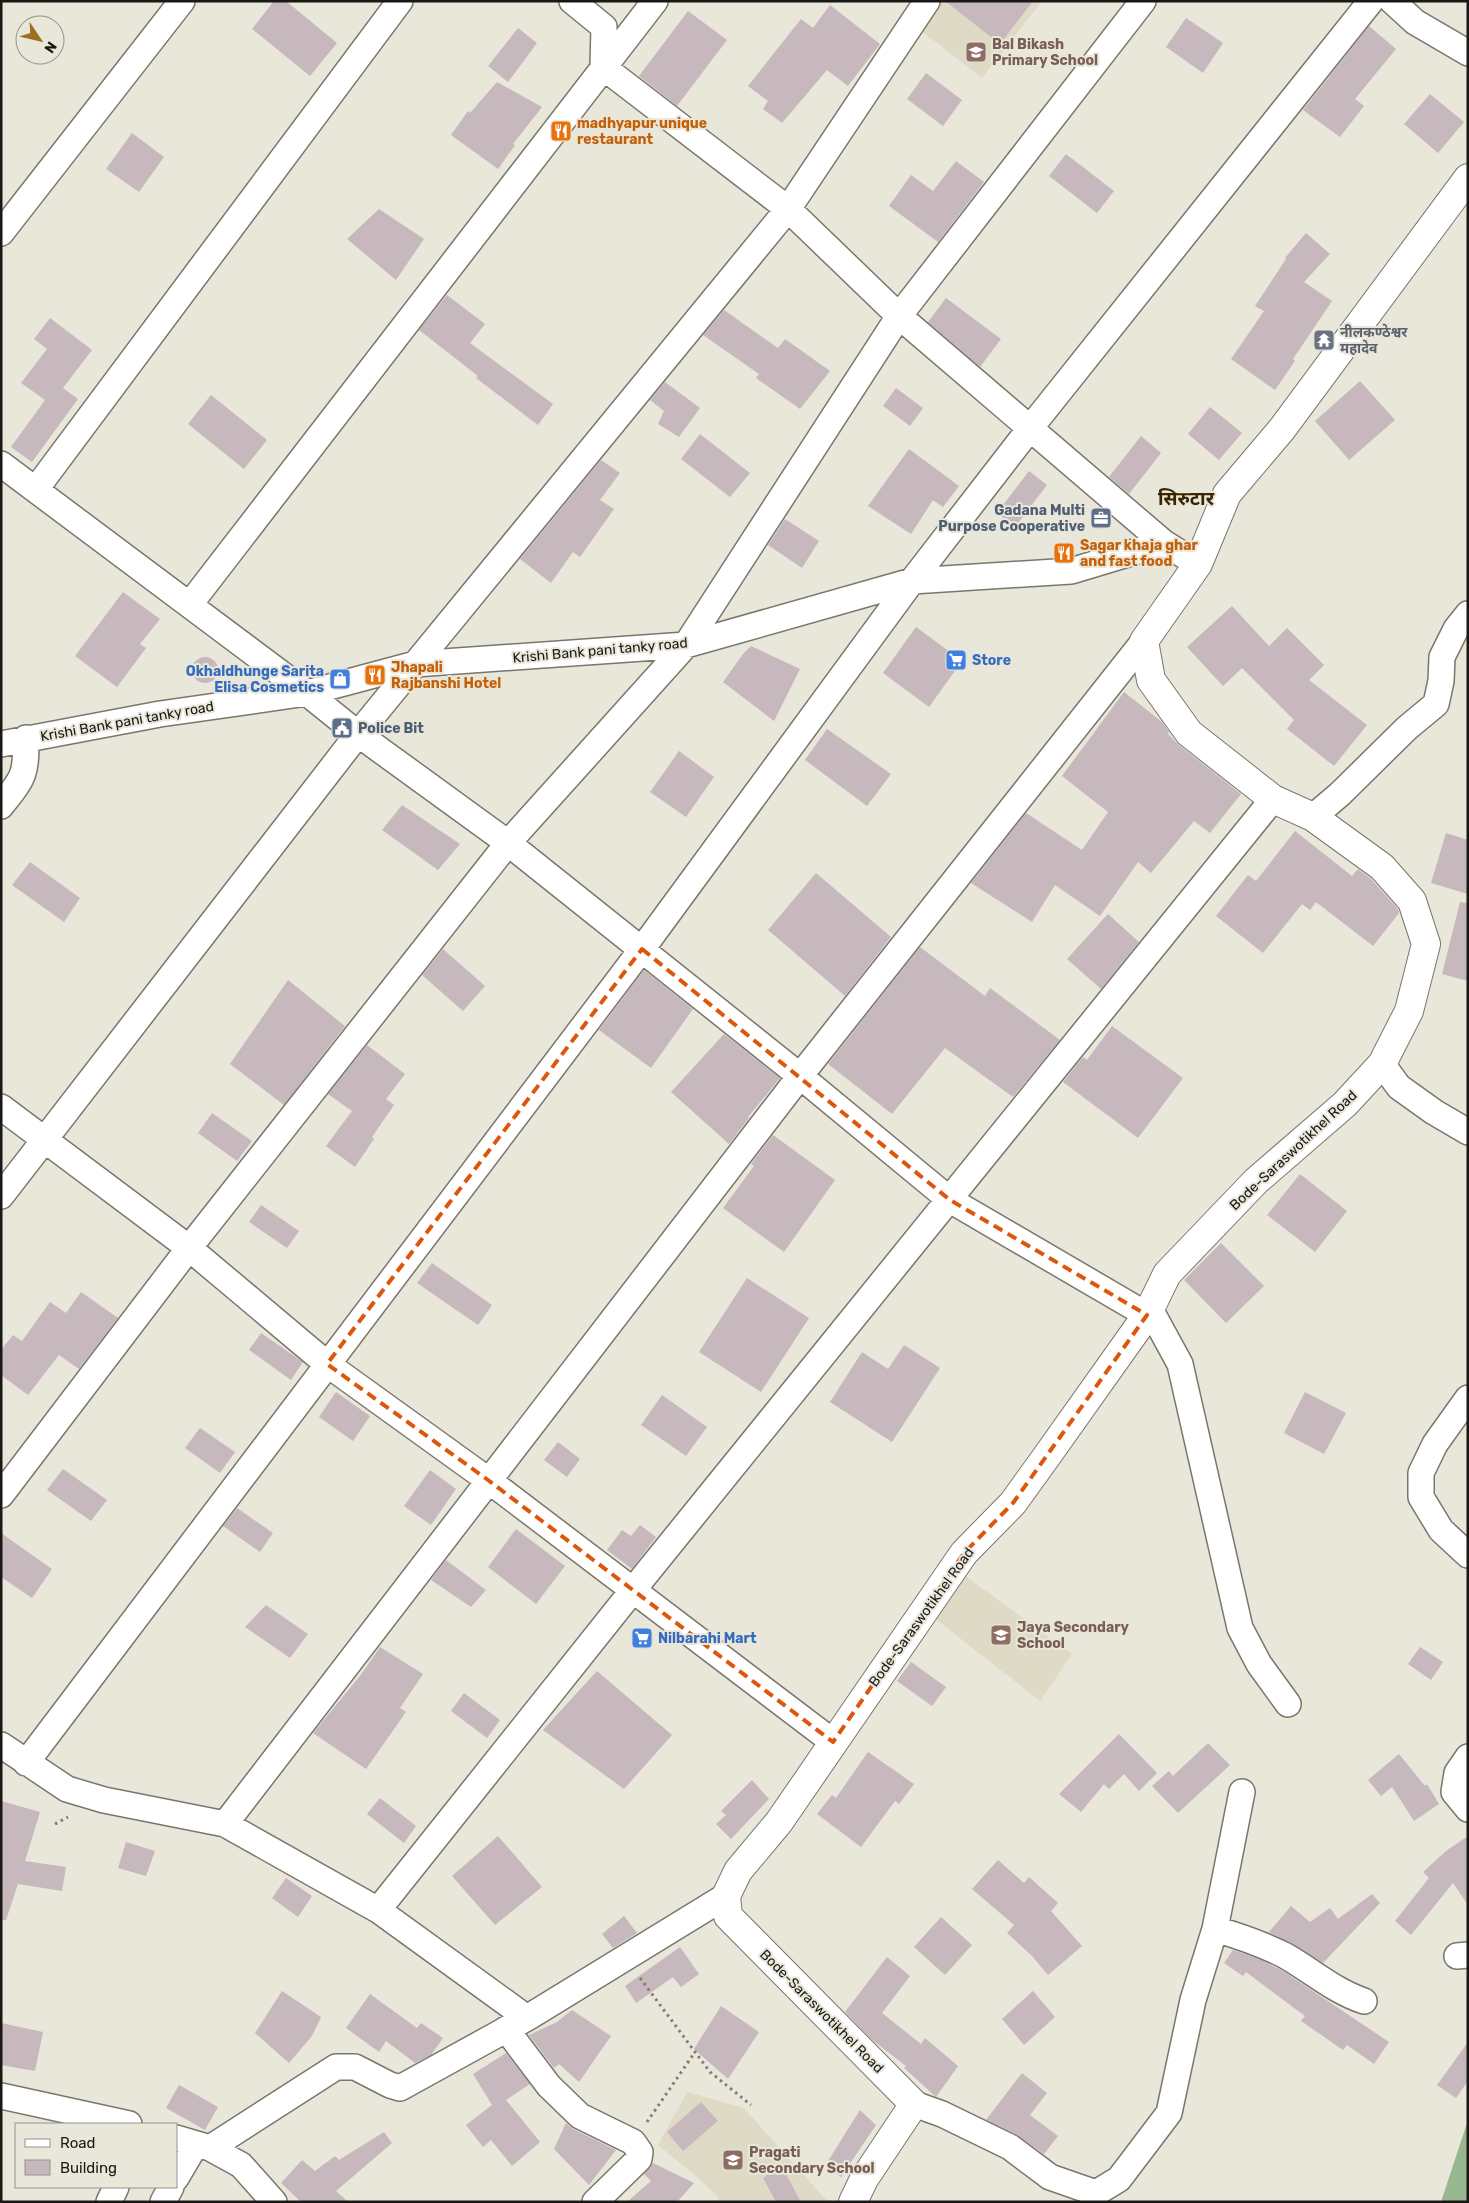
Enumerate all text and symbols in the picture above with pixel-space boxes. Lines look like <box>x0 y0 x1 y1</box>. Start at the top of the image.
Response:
north arrow <box>15 15 65 65</box>
place label: Bal Bikash Primary School <box>992 36 1098 69</box>
text: N <box>40 38 60 56</box>
school or university icon: Bal Bikash Primary School <box>964 40 988 64</box>
place label: madhyapur unique restaurant <box>577 115 707 148</box>
restaurant icon: madhyapur unique restaurant <box>549 119 573 143</box>
place label: नीलकण्ठेश्वर महादेव <box>1340 323 1408 357</box>
temple icon: नीलकण्ठेश्वर महादेव <box>1312 328 1336 352</box>
district label: सिरुटार <box>1158 487 1215 510</box>
place label: Gadana Multi Purpose Cooperative <box>938 502 1085 535</box>
office icon: Gadana Multi Purpose Cooperative <box>1089 506 1113 530</box>
place label: Sagar khaja ghar and fast food <box>1080 537 1198 570</box>
restaurant icon: Sagar khaja ghar and fast food <box>1052 541 1076 565</box>
street label: Krishi Bank pani tanky road <box>512 634 688 667</box>
supermarket icon: Store <box>944 648 968 672</box>
place label: Store <box>972 652 1011 669</box>
place label: Jhapali Rajbanshi Hotel <box>391 659 501 692</box>
place label: Okhaldhunge Sarita Elisa Cosmetics <box>186 663 324 696</box>
restaurant icon: Jhapali Rajbanshi Hotel <box>363 663 387 687</box>
shop icon: Okhaldhunge Sarita Elisa Cosmetics <box>328 667 352 691</box>
street label: Krishi Bank pani tanky road <box>39 698 215 745</box>
public building icon: Police Bit <box>330 716 354 740</box>
place label: Police Bit <box>358 720 424 737</box>
street label: Bode-Saraswotikhel Road <box>1226 1087 1361 1214</box>
street label: Bode-Saraswotikhel Road <box>865 1544 978 1690</box>
place label: Jaya Secondary School <box>1017 1619 1130 1652</box>
school or university icon: Jaya Secondary School <box>989 1623 1013 1647</box>
supermarket icon: Nilbarahi Mart <box>630 1626 654 1650</box>
place label: Nilbarahi Mart <box>658 1630 757 1647</box>
street label: Bode-Saraswotikhel Road <box>756 1946 887 2077</box>
legend <box>15 2123 178 2188</box>
text: Road <box>60 2134 96 2152</box>
place label: Pragati Secondary School <box>749 2144 875 2177</box>
school or university icon: Pragati Secondary School <box>721 2148 745 2172</box>
text: Building <box>60 2159 117 2177</box>

